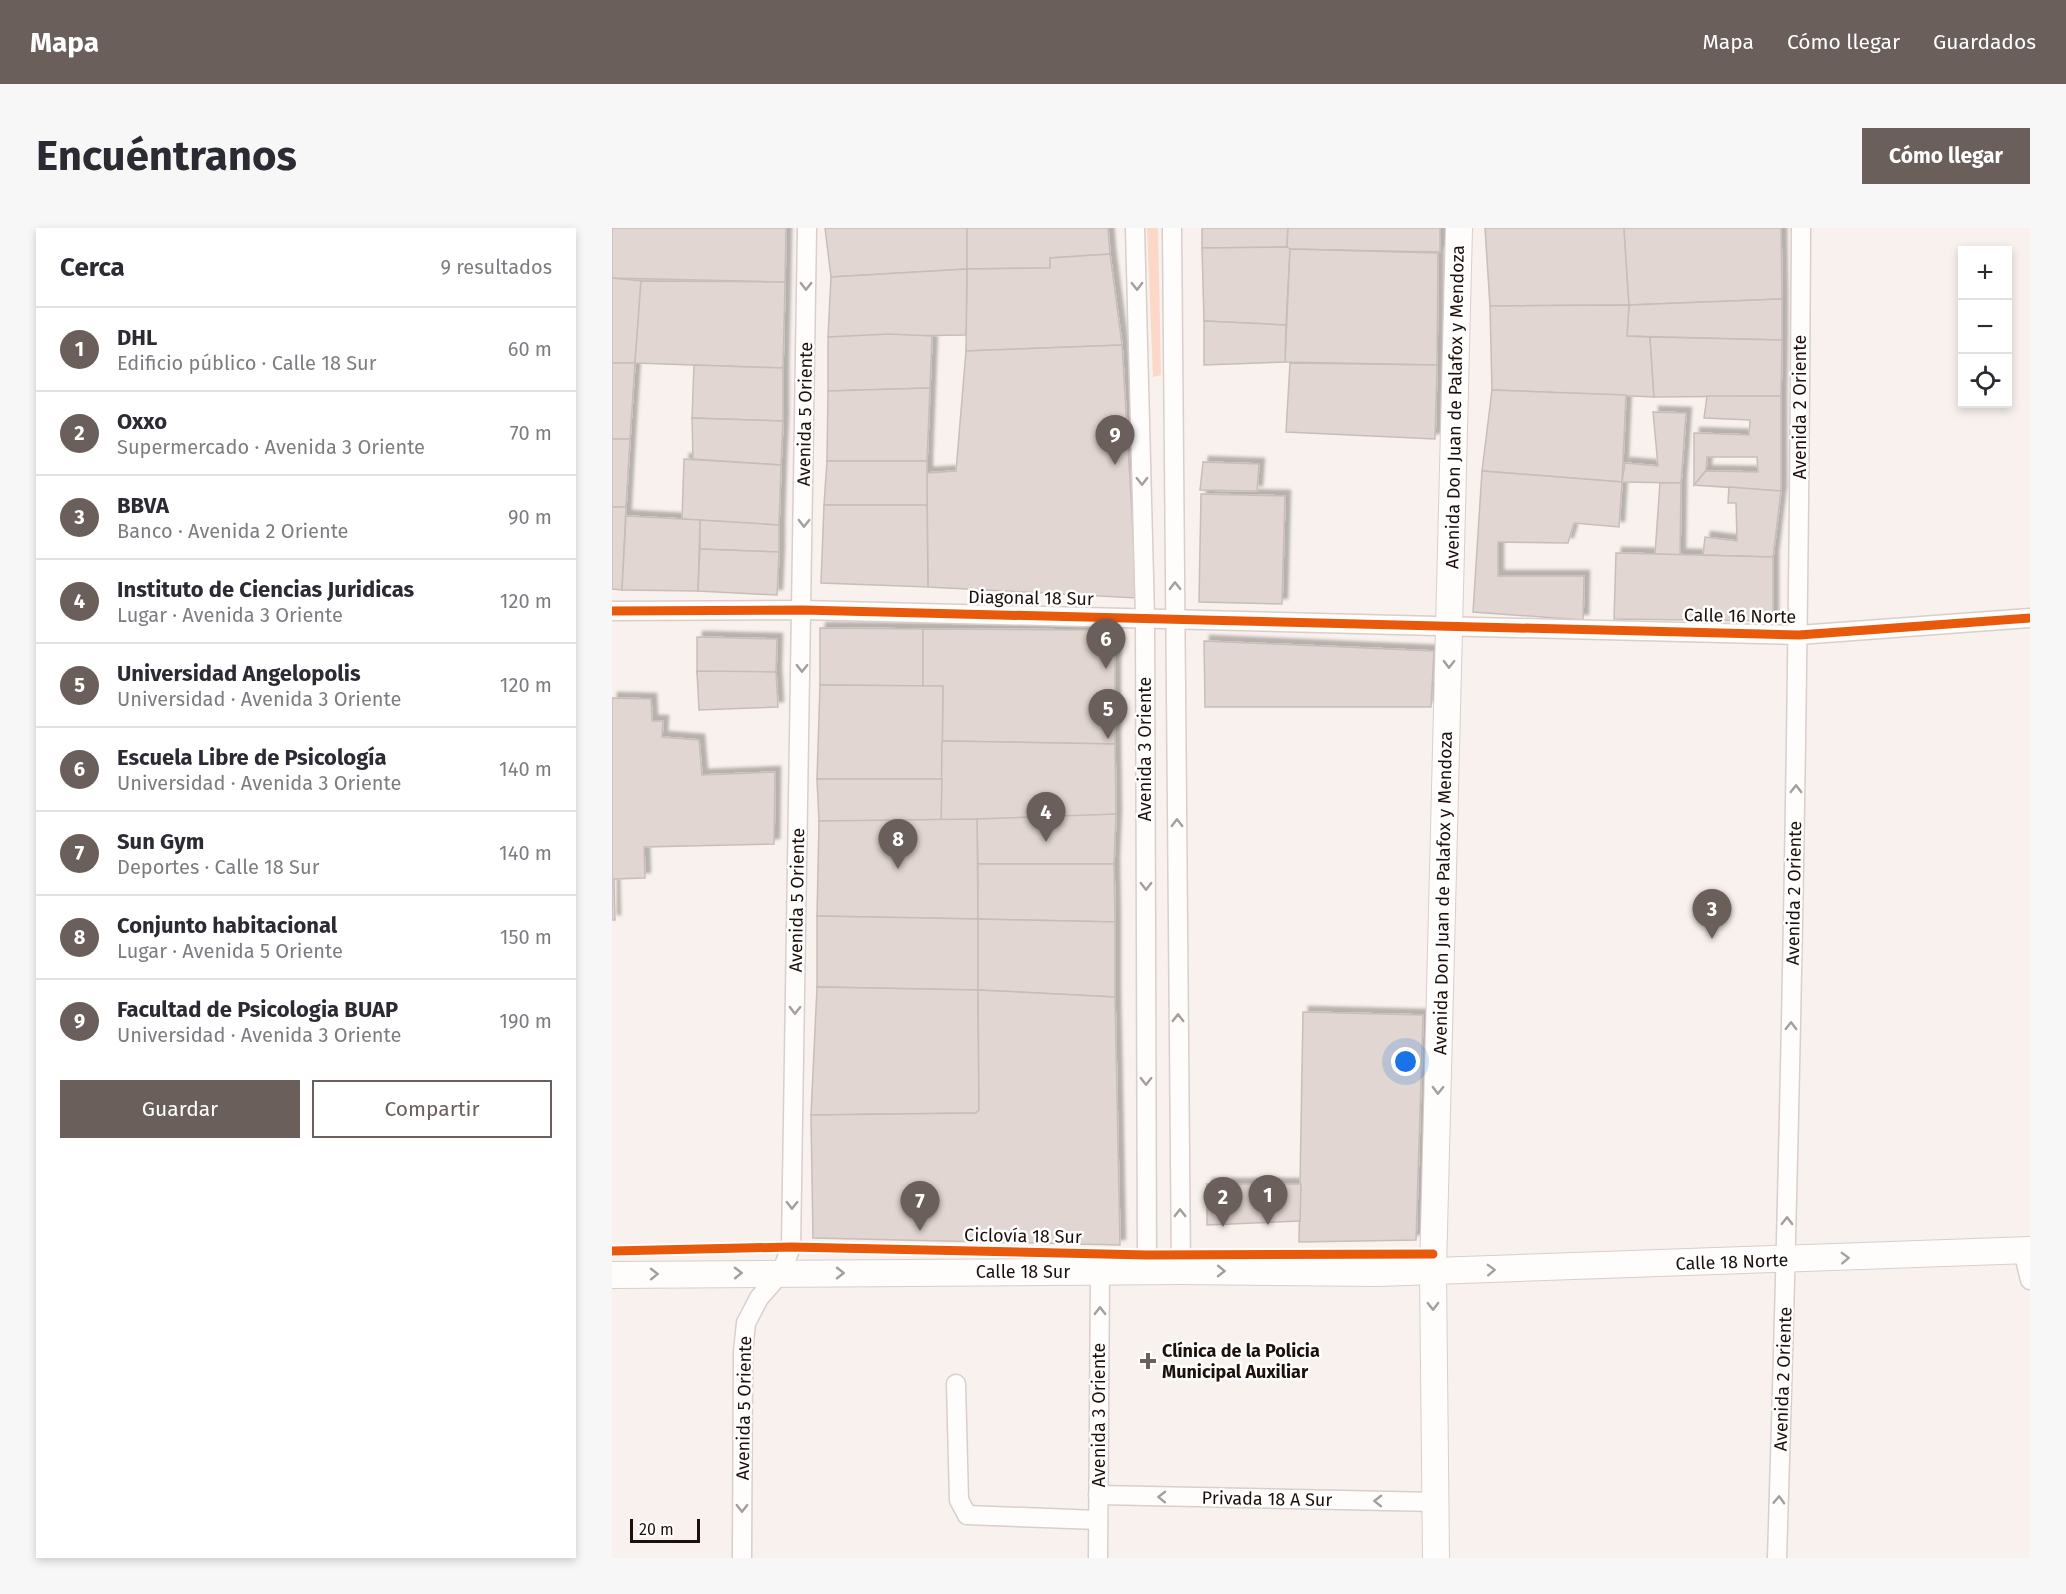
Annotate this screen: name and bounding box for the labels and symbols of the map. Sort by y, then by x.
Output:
street label: Avenida Don Juan de Palafox y Mendoza [1441,245,1469,569]
one-way arrow [800,282,812,291]
one-way arrow [1131,282,1143,291]
street label: Avenida 2 Oriente [1789,335,1811,479]
street label: Avenida 5 Oriente [793,342,817,486]
pin: 9 [1096,416,1134,465]
one-way arrow [1136,477,1148,486]
one-way arrow [798,519,810,528]
one-way arrow [1169,581,1181,590]
street label: Diagonal 18 Sur [968,586,1094,610]
street label: Calle 16 Norte [1684,604,1796,628]
pin: 6 [1086,620,1126,669]
one-way arrow [1442,660,1455,669]
one-way arrow [795,664,808,673]
street label: Avenida 3 Oriente [1134,677,1156,821]
pin: 5 [1088,690,1128,739]
street label: Avenida Don Juan de Palafox y Mendoza [1429,731,1457,1055]
one-way arrow [1790,784,1802,793]
pin: 4 [1026,792,1066,842]
one-way arrow [1171,818,1183,827]
pin: 8 [878,820,918,869]
street label: Avenida 2 Oriente [1782,821,1806,965]
street label: Avenida 5 Oriente [785,828,809,972]
one-way arrow [1140,881,1152,890]
pin: 3 [1692,890,1732,939]
one-way arrow [789,1006,802,1015]
one-way arrow [1172,1013,1184,1022]
one-way arrow [1785,1021,1797,1030]
your location [1391,1047,1420,1076]
one-way arrow [1140,1076,1152,1085]
one-way arrow [1431,1086,1444,1095]
pin: 1 [1248,1176,1288,1225]
pin: 2 [1204,1178,1242,1227]
pin: 7 [900,1182,940,1231]
one-way arrow [786,1201,798,1210]
one-way arrow [1174,1208,1186,1217]
one-way arrow [1781,1216,1793,1225]
street label: Ciclovía 18 Sur [964,1224,1082,1248]
street label: Calle 18 Norte [1675,1249,1789,1275]
one-way arrow [1840,1251,1849,1264]
street label: Calle 18 Sur [976,1261,1070,1283]
one-way arrow [1487,1263,1496,1276]
one-way arrow [1217,1265,1226,1277]
one-way arrow [734,1267,743,1280]
one-way arrow [835,1267,844,1279]
one-way arrow [649,1268,658,1280]
one-way arrow [1427,1302,1440,1311]
one-way arrow [1093,1306,1106,1315]
street label: Avenida 2 Oriente [1769,1306,1797,1452]
street label: Avenida 5 Oriente [732,1336,756,1480]
place label: Clínica de la Policia Municipal Auxiliar [1162,1340,1320,1383]
street label: Avenida 3 Oriente [1088,1343,1110,1487]
marker: Clínica de la Policia Municipal Auxiliar [1139,1352,1157,1370]
street label: Privada 18 A Sur [1202,1487,1333,1511]
one-way arrow [1157,1491,1166,1503]
one-way arrow [1373,1495,1382,1507]
one-way arrow [1773,1495,1785,1504]
one-way arrow [736,1503,748,1512]
scale bar [630,1516,700,1544]

